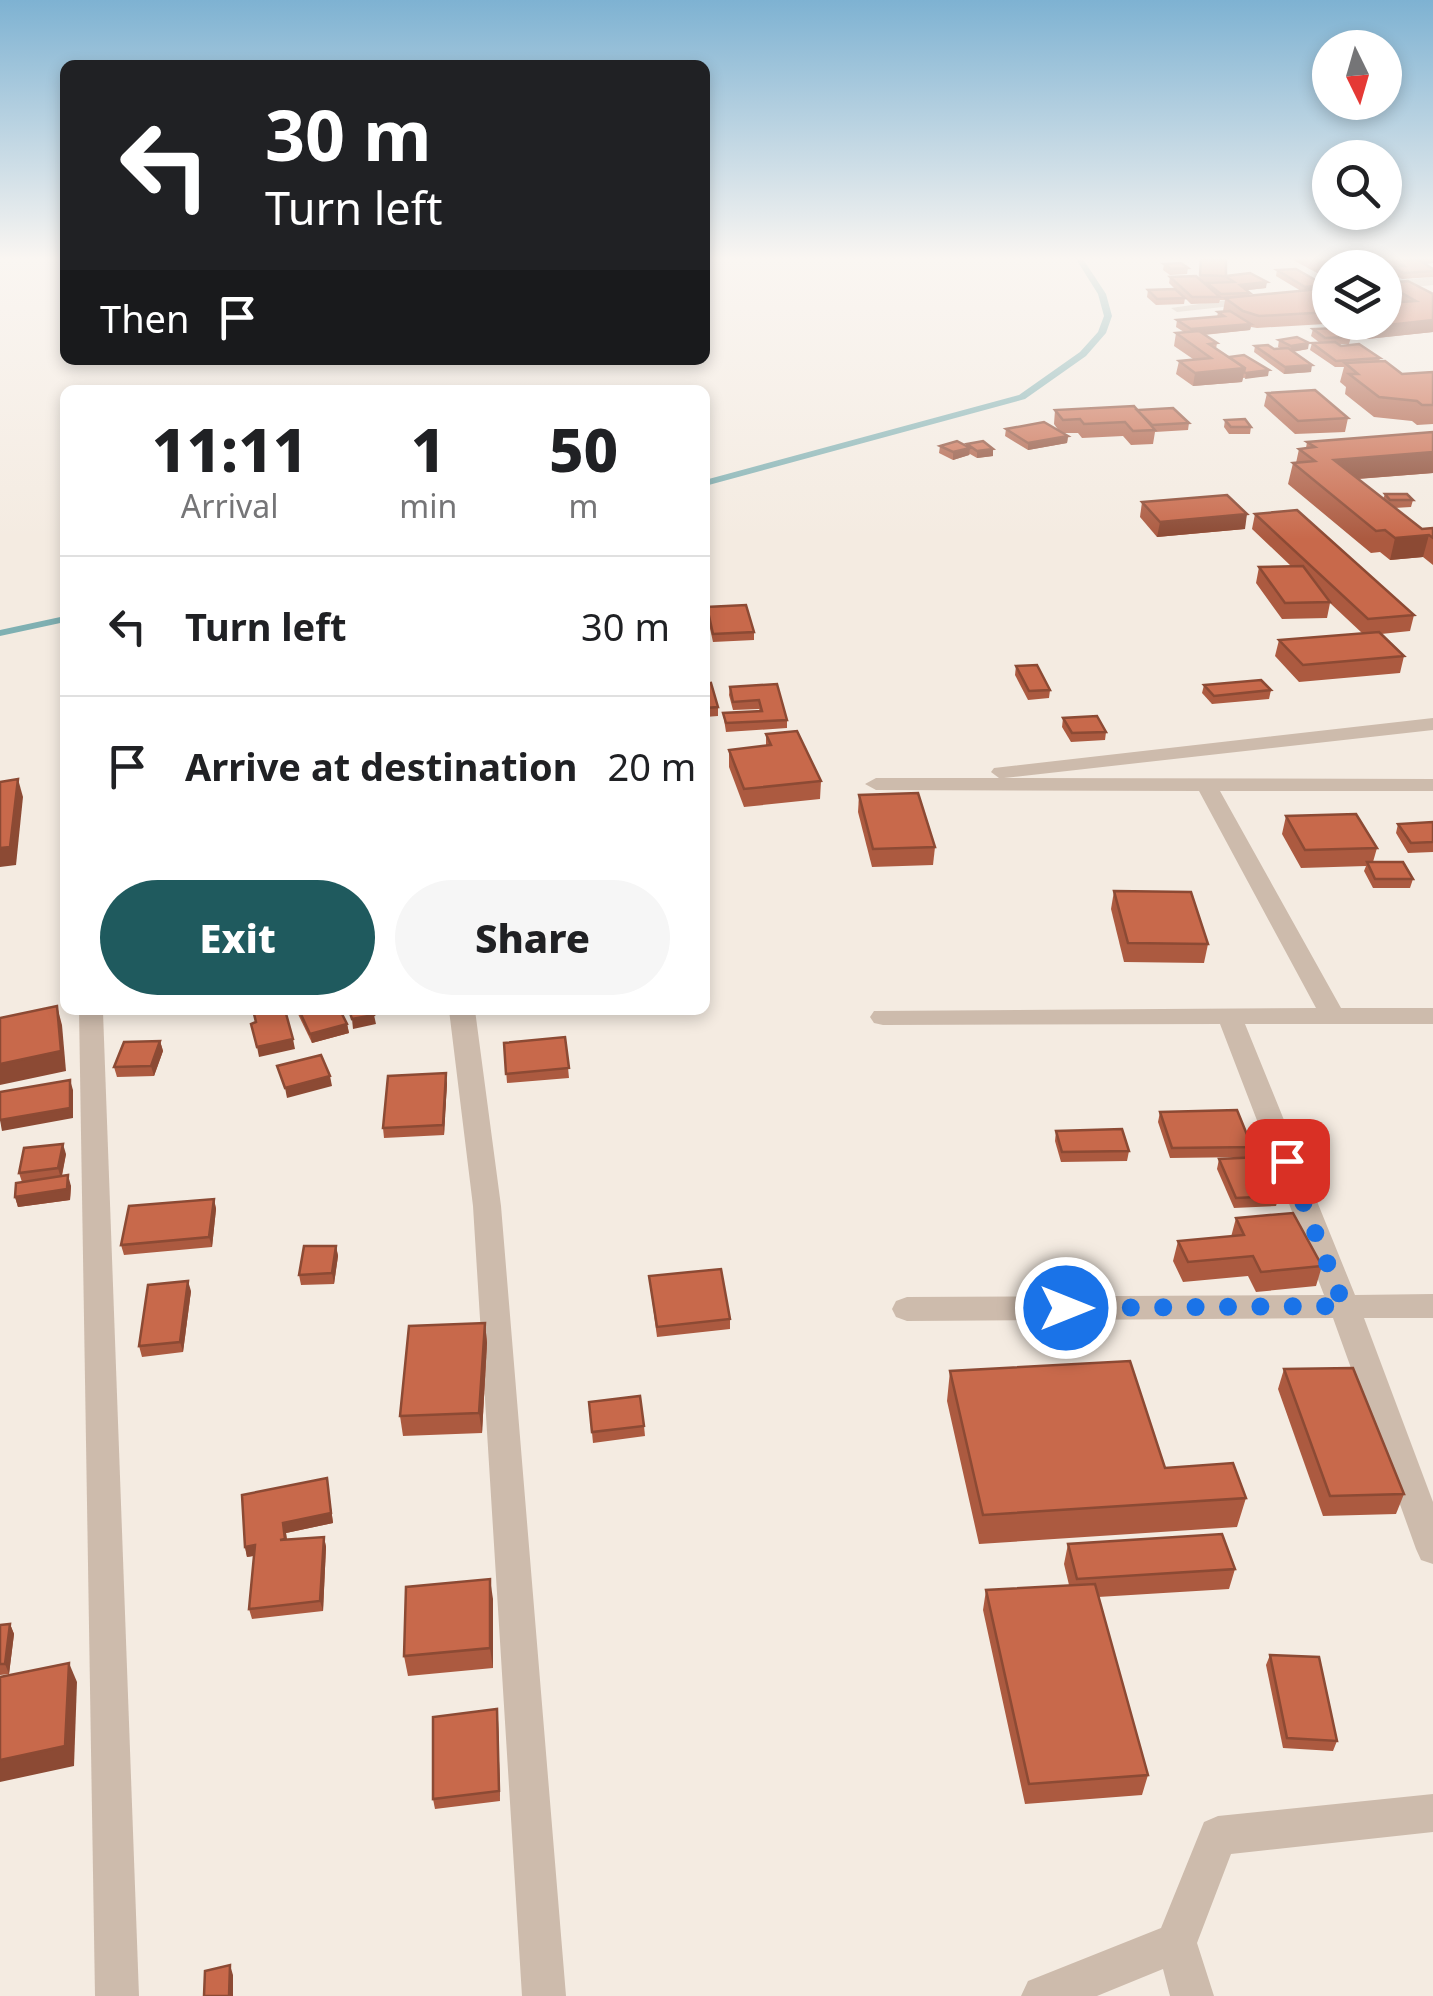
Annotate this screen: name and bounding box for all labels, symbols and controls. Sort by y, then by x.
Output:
north arrow [1312,30,1402,120]
map controls [1312,30,1402,340]
text: 30 m [265,86,432,182]
icon: left [100,100,230,230]
button: search [1312,140,1402,230]
text: Turn left [265,177,442,238]
button: layers [1312,250,1402,340]
icon: arrive [210,290,265,345]
text: Then [100,292,190,344]
text: 11:11 [152,408,308,490]
text: 1 [411,408,446,490]
text: 50 [549,408,618,490]
text: Arrival [181,484,278,527]
text: min [399,484,457,527]
text: m [569,484,599,527]
icon: left [100,599,155,654]
text: Turn left [185,600,347,652]
text: 30 m [581,600,670,652]
icon: arrive [100,739,155,794]
text: Arrive at destination [185,740,577,792]
text: 20 m [607,740,696,792]
button: Exit [100,880,375,995]
button: Share [395,880,670,995]
pin [1245,1119,1330,1204]
icon: arrive [1260,1134,1315,1189]
position arrow [1014,1256,1118,1360]

